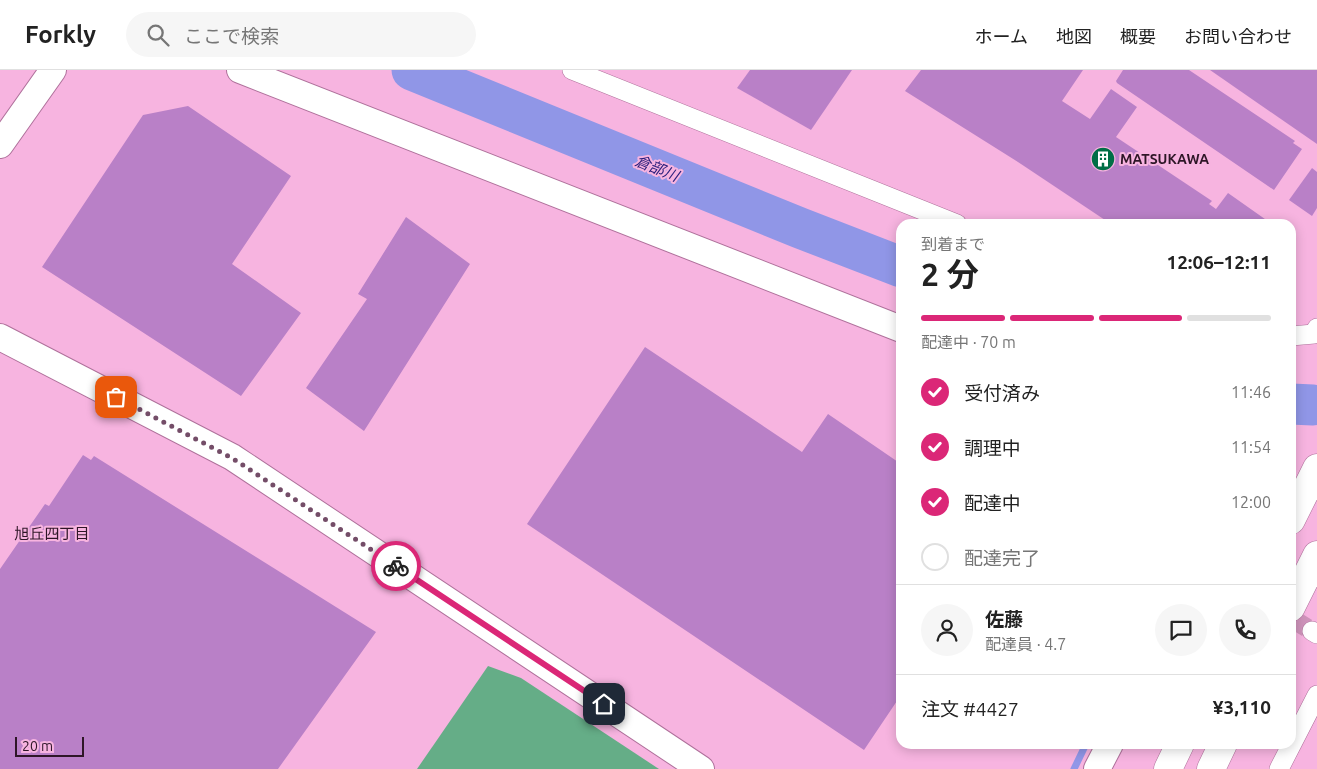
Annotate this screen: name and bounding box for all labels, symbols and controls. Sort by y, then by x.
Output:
search box [126,12,476,57]
text: Forkly [25,21,96,48]
icon: search [144,21,172,49]
text: ここで検索 [184,25,279,47]
text: ホーム [975,26,1028,46]
text: 地図 [1056,26,1092,46]
text: 概要 [1120,26,1156,46]
text: お問い合わせ [1184,26,1292,46]
building icon: MATSUKAWA [1090,146,1116,172]
place label: MATSUKAWA [1120,151,1209,167]
water label: 倉部川 [633,152,683,185]
text: 到着まで [921,235,985,253]
text: 12:06–12:11 [1166,251,1271,273]
text: 2 分 [921,256,979,292]
text: 配達中 · 70 m [921,333,1016,351]
pin [95,376,137,418]
icon: check [921,378,949,406]
text: 受付済み [964,382,1040,404]
icon: bag [102,383,130,411]
text: 11:46 [1231,383,1271,401]
icon: check [921,433,949,461]
text: 調理中 [964,437,1021,459]
text: 11:54 [1231,438,1271,456]
icon: check [921,488,949,516]
text: 配達中 [964,492,1021,514]
text: 12:00 [1231,493,1271,511]
district label: 旭丘四丁目 [14,525,90,542]
courier [371,541,421,591]
text: 配達完了 [964,547,1040,569]
icon: bike [382,552,410,580]
button: person [921,604,973,656]
button: chat [1155,604,1207,656]
button: phone [1219,604,1271,656]
text: 佐藤 [985,608,1023,630]
text: 配達員 · 4.7 [985,635,1066,653]
pin [583,683,625,725]
icon: home [590,690,618,718]
text: ¥3,110 [1213,696,1271,718]
text: 注文 #4427 [921,698,1019,720]
scale bar [15,734,84,757]
text: 20 m [22,738,53,754]

